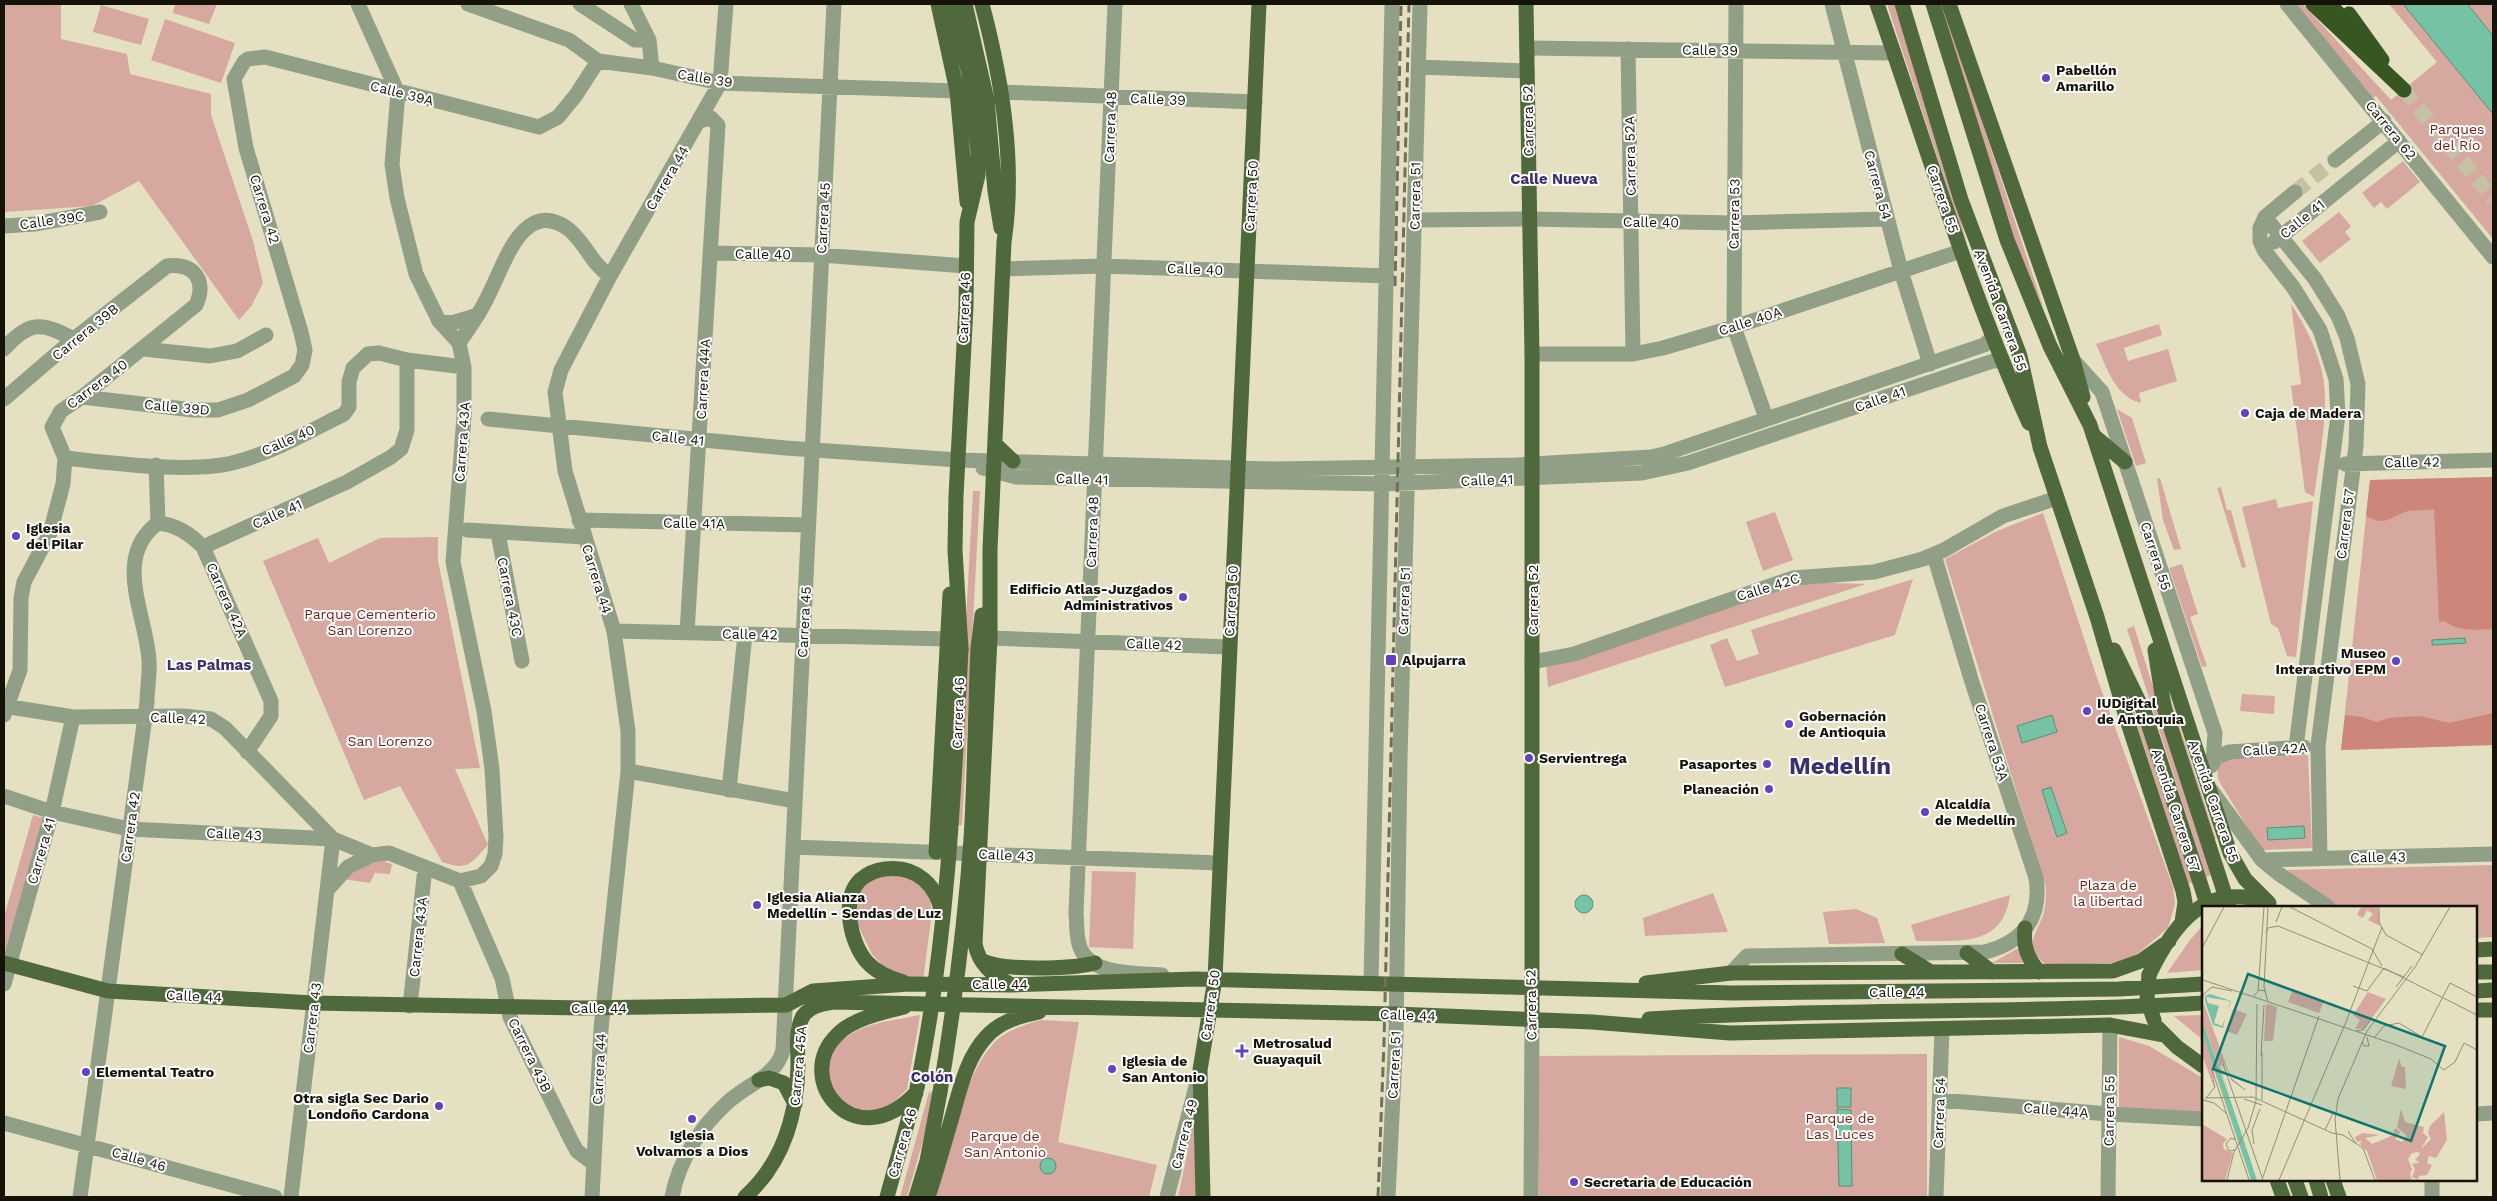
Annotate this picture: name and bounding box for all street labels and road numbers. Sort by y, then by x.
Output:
street label: Calle 39 [1682,42,1738,58]
street label: Calle 39 [676,66,734,90]
street label: Calle 39A [369,77,435,109]
street label: Carrera 52 [1519,85,1537,157]
street label: Calle 39 [1130,90,1186,108]
street label: Carrera 48 [1101,91,1119,163]
street label: Carrera 62 [2362,97,2420,163]
street label: Carrera 52A [1621,116,1639,196]
street label: Carrera 44 [642,143,692,213]
street label: Carrera 54 [1861,148,1895,222]
street label: Carrera 50 [1241,160,1261,232]
street label: Carrera 51 [1406,162,1424,230]
street label: Carrera 55 [1924,163,1962,235]
street label: Carrera 42 [247,173,283,245]
street label: Carrera 53 [1725,178,1743,250]
street label: Carrera 45 [813,182,833,254]
street label: Calle 41 [2276,196,2328,242]
street label: Calle 39C [19,208,85,232]
street label: Calle 40 [1623,214,1679,230]
street label: Calle 40 [735,246,791,262]
street label: Avenida Carrera 55 [1971,247,2031,373]
street label: Calle 40 [1167,260,1223,278]
street label: Carrera 46 [955,272,973,344]
street label: Carrera 39B [49,300,121,364]
street label: Calle 40A [1716,303,1784,339]
street label: Carrera 44A [693,338,713,420]
street label: Carrera 40 [63,356,131,412]
street label: Calle 41 [1852,383,1908,415]
street label: Calle 39D [144,396,210,418]
street label: Carrera 43A [451,401,473,483]
street label: Calle 40 [259,421,317,459]
street label: Calle 41 [651,427,705,449]
street label: Calle 42 [2384,454,2440,470]
street label: Calle 41 [1055,470,1109,488]
street label: Calle 41 [1460,471,1514,489]
street label: Carrera 57 [2333,488,2357,560]
street label: Calle 41 [250,496,304,532]
street label: Carrera 48 [1083,496,1101,568]
street label: Calle 41A [663,514,725,532]
street label: Carrera 55 [2137,520,2175,592]
street label: Carrera 44 [579,542,615,616]
street label: Carrera 43C [494,556,526,638]
street label: Carrera 42A [203,560,251,640]
street label: Carrera 52 [1525,564,1541,636]
street label: Carrera 50 [1221,565,1241,637]
street label: Carrera 51 [1395,567,1413,635]
street label: Calle 42C [1734,570,1802,604]
street label: Carrera 45 [794,586,814,658]
street label: Calle 42 [722,626,778,642]
street label: Calle 42 [1126,635,1182,653]
street label: Carrera 46 [949,677,967,749]
street label: Carrera 53A [1972,701,2012,783]
street label: Calle 42 [150,709,206,727]
street label: Avenida Carrera 55 [2185,738,2243,864]
street label: Calle 42A [2242,739,2308,759]
street label: Avenida Carrera 57 [2149,746,2203,874]
street label: Carrera 42 [117,791,143,863]
street label: Carrera 41 [24,816,58,886]
street label: Calle 43 [206,825,262,843]
street label: Calle 43 [978,846,1034,864]
street label: Calle 43 [2350,849,2406,865]
street label: Carrera 43A [406,896,430,978]
street label: Carrera 50 [1197,968,1223,1042]
street label: Carrera 52 [1522,969,1540,1041]
street label: Calle 44 [972,976,1028,992]
street label: Carrera 43 [300,982,324,1054]
street label: Calle 44 [1869,984,1925,1000]
street label: Calle 44 [166,987,222,1005]
street label: Calle 44 [571,1000,627,1016]
street label: Calle 44 [1380,1006,1436,1024]
street label: Carrera 43B [505,1015,555,1095]
street label: Carrera 45A [787,1025,809,1107]
street label: Carrera 51 [1384,1030,1404,1100]
street label: Carrera 44 [589,1033,609,1105]
street label: Carrera 55 [2100,1075,2118,1147]
street label: Carrera 54 [1930,1077,1948,1149]
street label: Carrera 49 [1168,1097,1200,1171]
street label: Calle 44A [2023,1099,2089,1121]
street label: Carrera 46 [884,1106,920,1180]
street label: Calle 46 [110,1144,168,1174]

